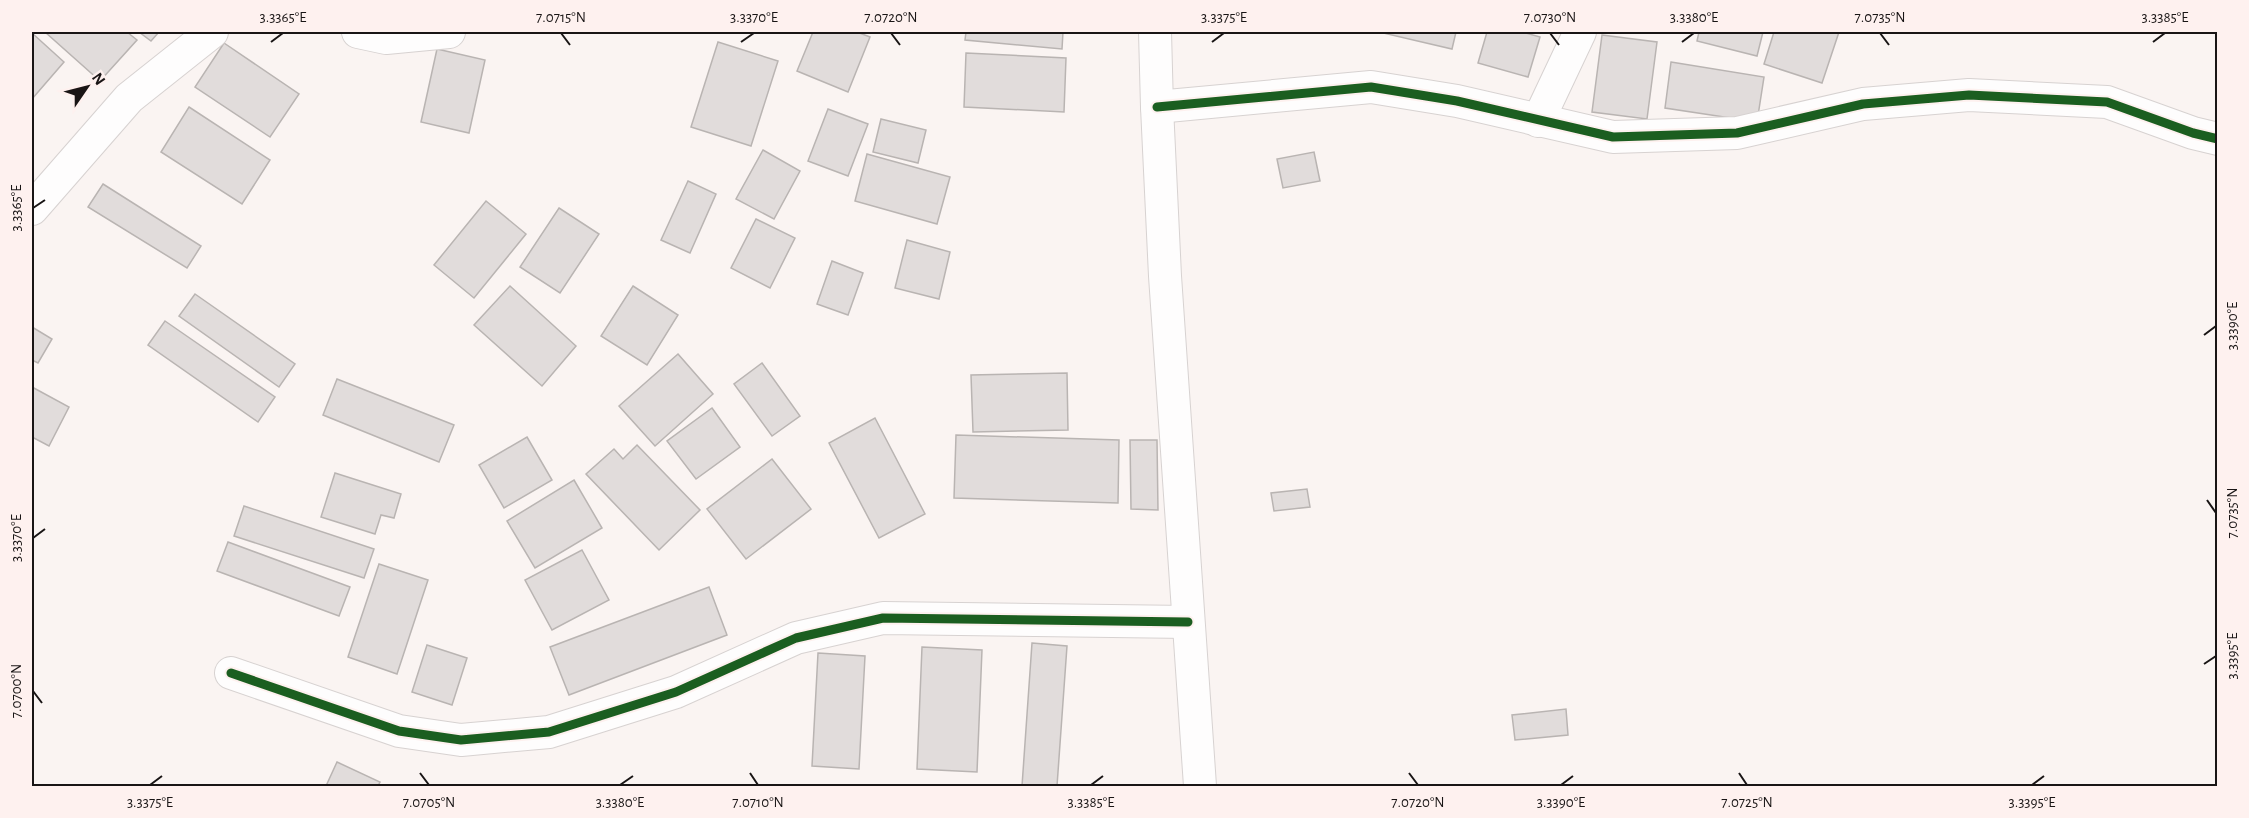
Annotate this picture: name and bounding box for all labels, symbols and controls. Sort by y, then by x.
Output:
text: 3.3365°E [260,10,306,25]
text: 7.0715°N [536,10,586,25]
text: 3.3370°E [730,10,778,25]
text: 7.0720°N [864,10,918,25]
text: 3.3375°E [1201,10,1247,25]
text: 7.0730°N [1524,10,1576,25]
text: 3.3380°E [1670,10,1718,25]
text: 7.0735°N [1855,10,1905,25]
text: 3.3385°E [2142,10,2188,25]
north arrow [57,57,117,117]
text: N [89,70,108,88]
text: 3.3365°E [9,185,24,231]
text: 3.3390°E [2225,302,2240,350]
text: 7.0735°N [2225,488,2240,538]
text: 3.3370°E [9,514,24,562]
text: 3.3395°E [2225,633,2240,679]
text: 7.0700°N [9,664,24,718]
text: 3.3375°E [127,795,173,810]
text: 7.0705°N [403,795,455,810]
text: 3.3380°E [596,795,644,810]
text: 7.0710°N [732,795,784,810]
text: 3.3385°E [1068,795,1114,810]
text: 7.0720°N [1391,795,1445,810]
text: 3.3390°E [1537,795,1585,810]
text: 7.0725°N [1721,795,1773,810]
text: 3.3395°E [2009,795,2055,810]

